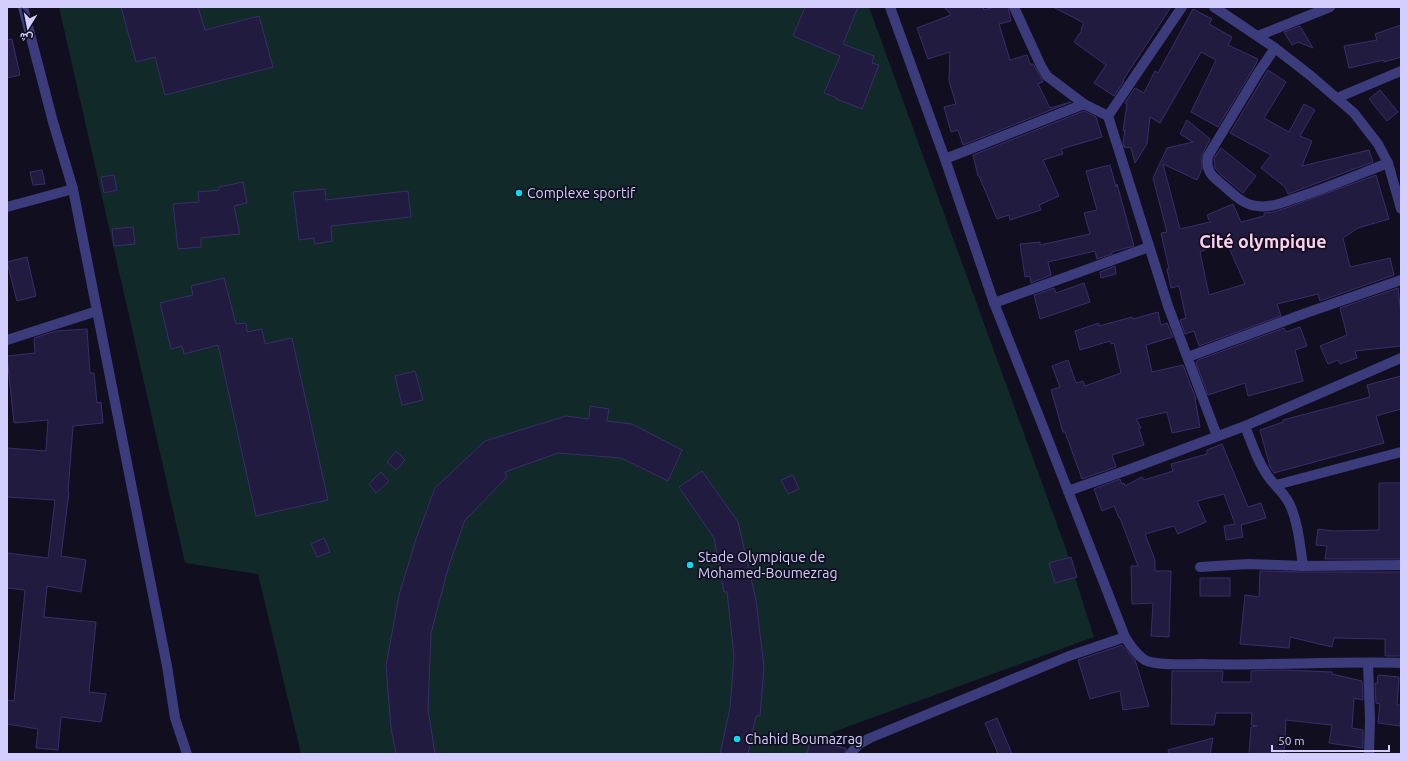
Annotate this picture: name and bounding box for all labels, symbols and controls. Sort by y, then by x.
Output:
north arrow [8,8,48,48]
text: ش [19,30,34,45]
place label: Complexe sportif [527,185,636,201]
marker: Complexe sportif [514,188,524,198]
district label: Cité olympique [1199,231,1327,251]
place label: Stade Olympique de Mohamed-Boumezrag [698,549,837,581]
marker: Stade Olympique de Mohamed-Boumezrag [685,560,695,570]
scale bar [1272,727,1389,753]
place label: Chahid Boumazrag [745,731,863,747]
marker: Chahid Boumazrag [732,734,742,744]
text: 50 m [1278,734,1305,747]

